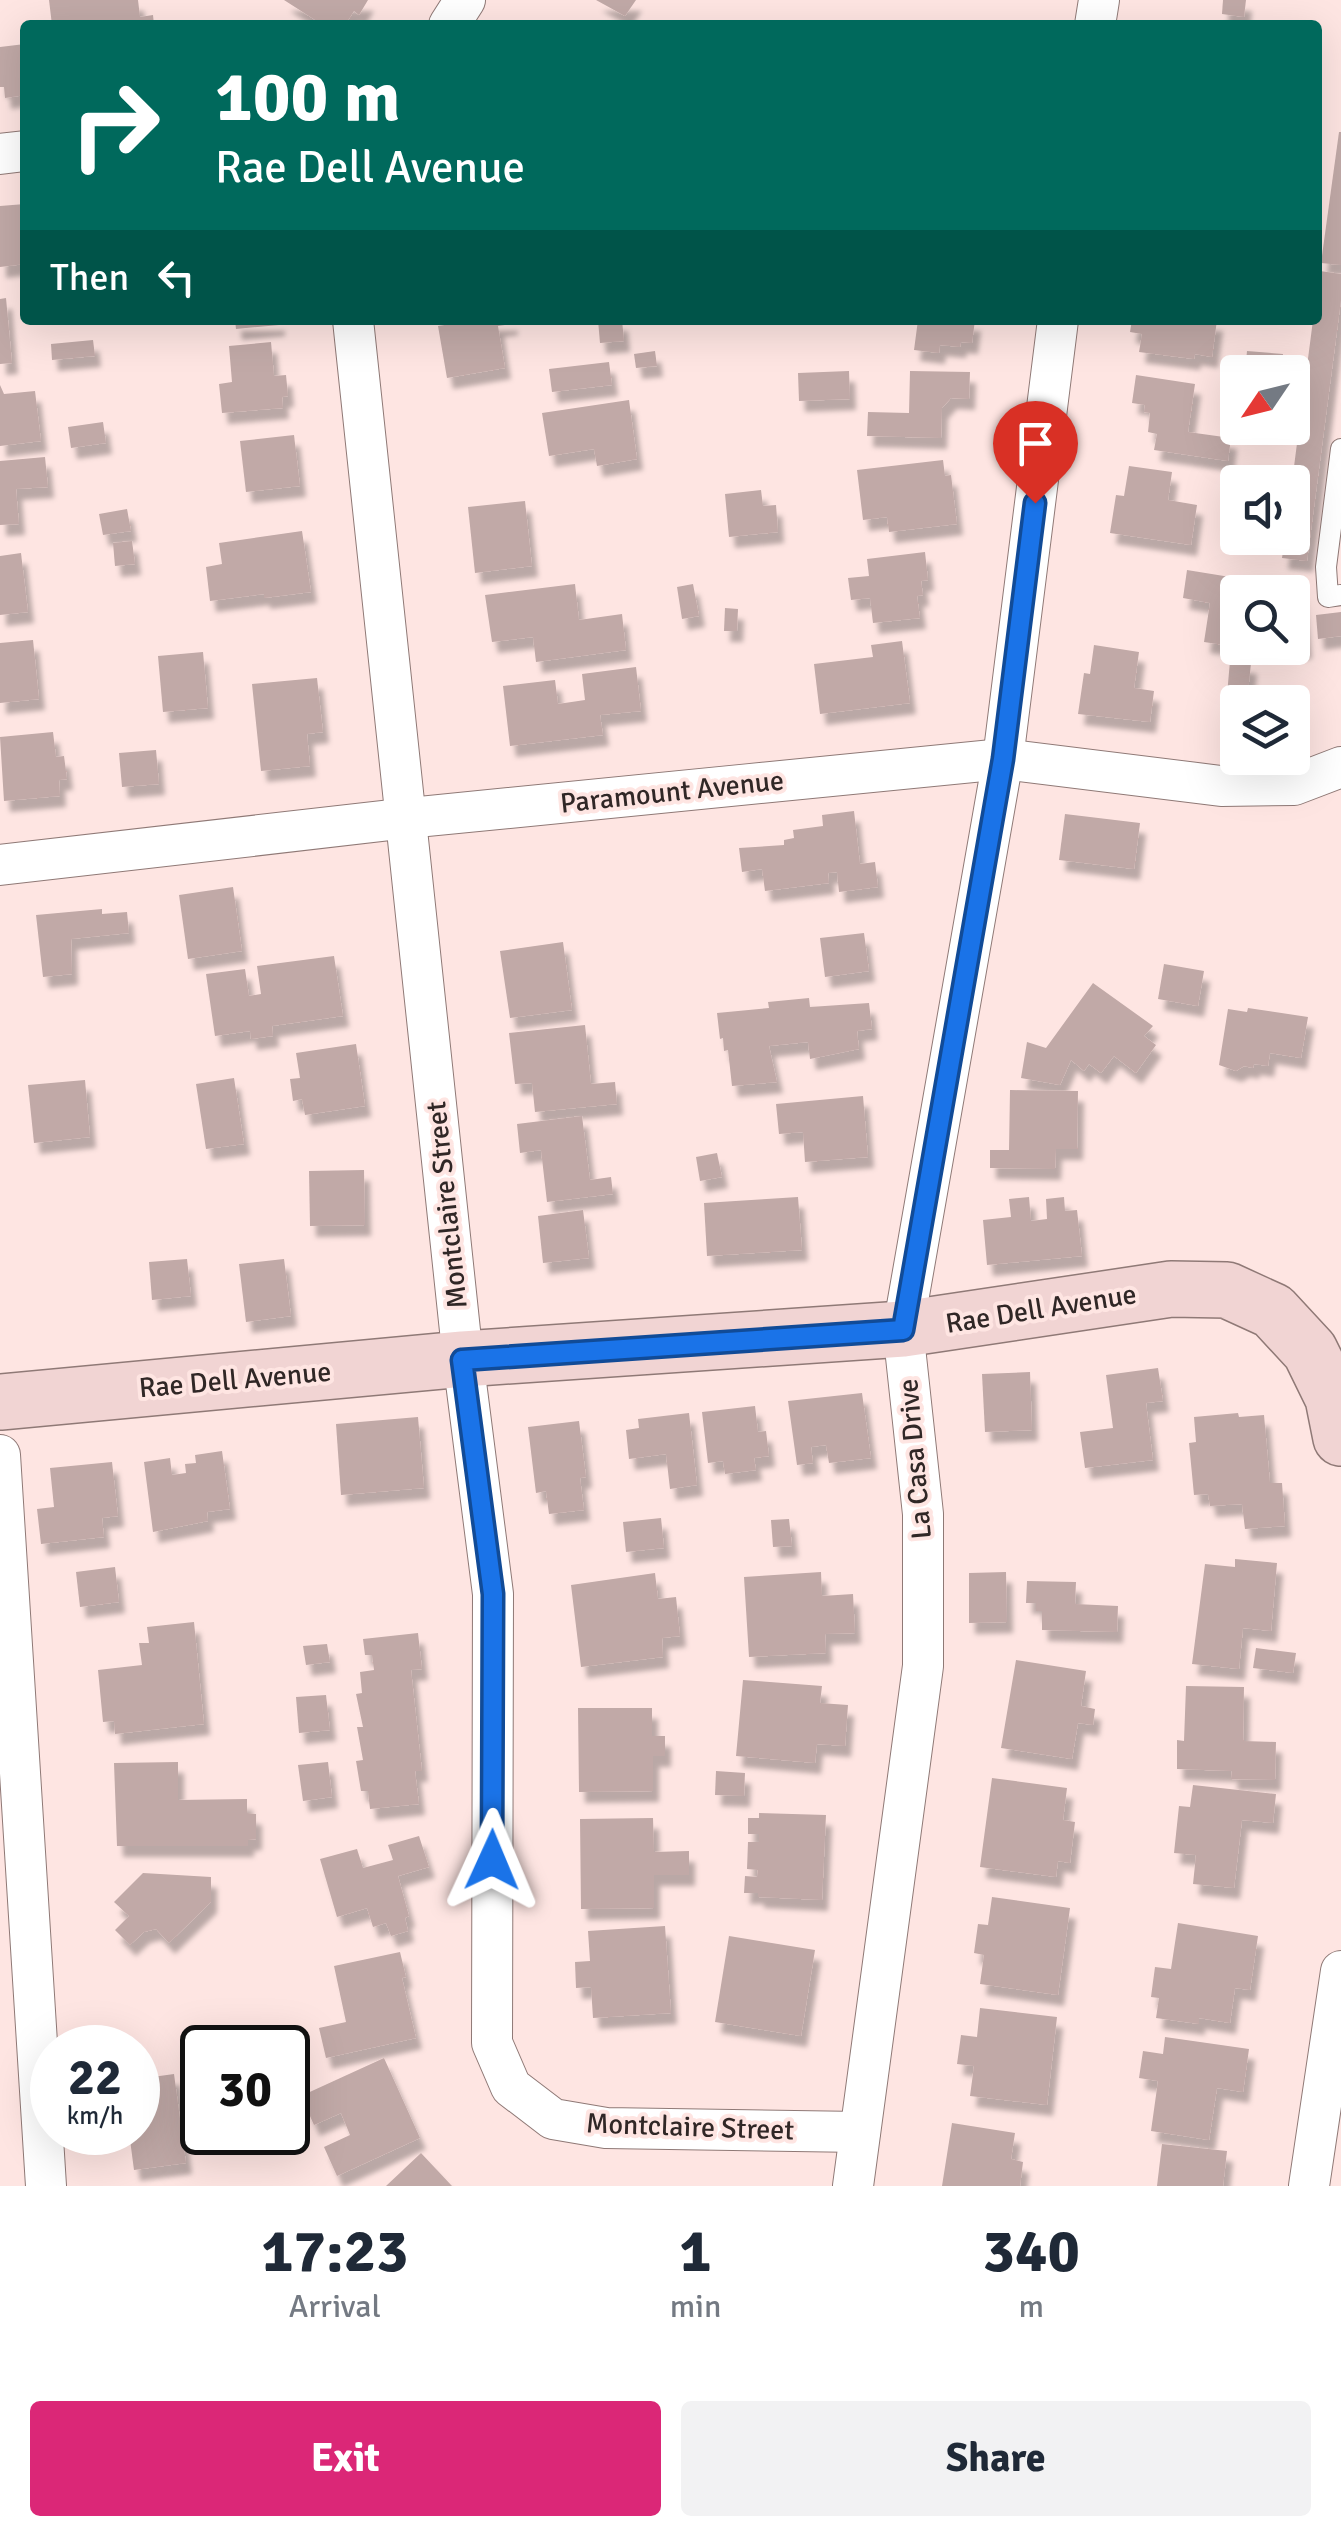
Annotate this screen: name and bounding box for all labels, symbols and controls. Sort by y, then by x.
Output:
text: 100 m [215,54,400,140]
icon: right [50,60,180,190]
text: Rae Dell Avenue [215,140,525,195]
icon: left [149,250,204,305]
text: Then [50,254,129,301]
north arrow [1220,355,1310,445]
map controls [1220,355,1310,775]
pin [993,401,1078,504]
icon: arrive [1008,416,1063,471]
button: sound [1220,465,1310,555]
button: search [1220,575,1310,665]
button: layers [1220,685,1310,775]
street label: Paramount Avenue [558,763,786,821]
street label: Montclaire Street [419,1100,475,1310]
street label: Rae Dell Avenue [943,1277,1139,1341]
street label: Rae Dell Avenue [137,1355,333,1405]
street label: La Casa Drive [891,1377,939,1541]
position arrow [440,1808,544,1912]
speed limit sign: 30 [180,2025,310,2155]
text: 22 [68,2047,122,2109]
text: km/h [67,2100,123,2131]
street label: Montclaire Street [585,2106,795,2148]
text: 17:23 [261,2215,409,2289]
text: 1 [679,2215,712,2289]
text: 340 [983,2215,1080,2289]
text: Arrival [289,2287,381,2326]
text: min [670,2287,721,2326]
text: m [1018,2287,1044,2326]
button: Exit [30,2401,661,2516]
button: Share [681,2401,1311,2516]

